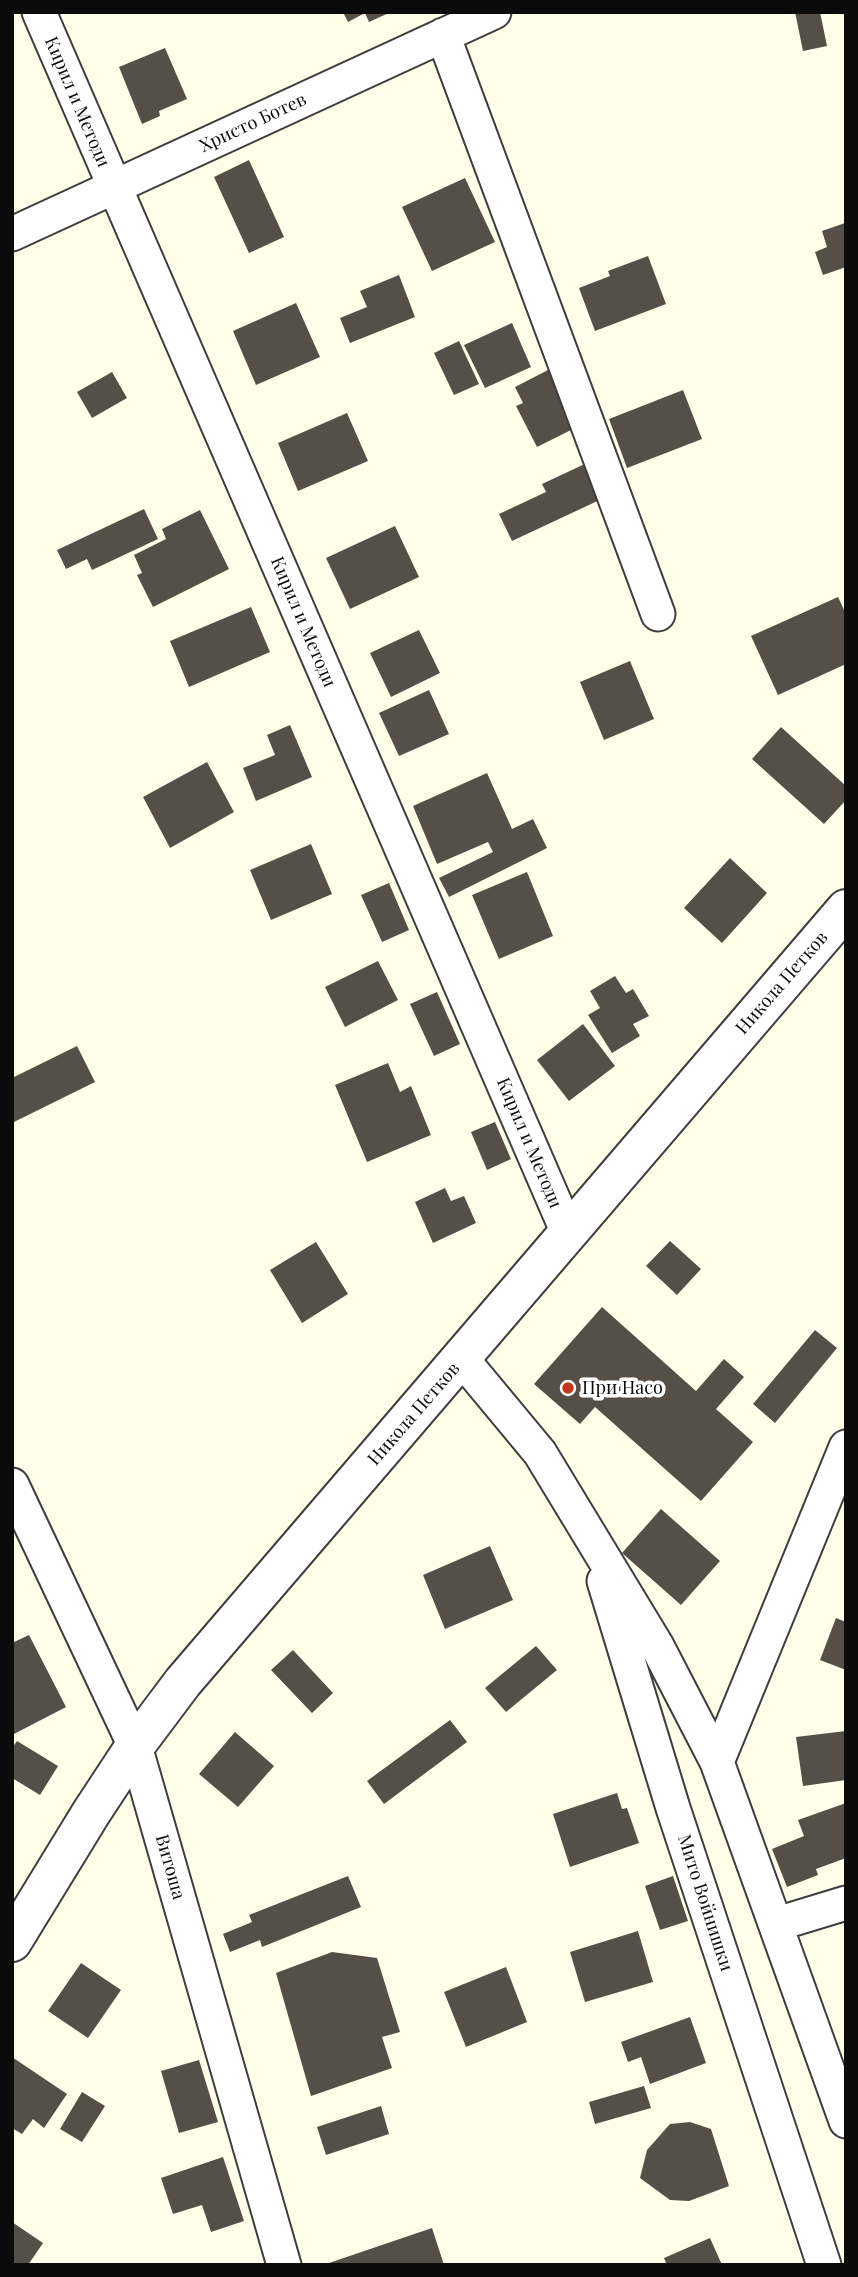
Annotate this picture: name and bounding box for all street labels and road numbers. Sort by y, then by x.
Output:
street label: Кирил и Методи [40,34,114,170]
street label: Христо Ботев [196,89,310,157]
street label: Кирил и Методи [266,554,340,690]
street label: Никола Петков [731,927,833,1039]
street label: Кирил и Методи [492,1075,566,1211]
street label: Никола Петков [363,1358,465,1470]
street label: Витоша [150,1832,190,1902]
street label: Мито Войнишки [673,1832,737,1974]

